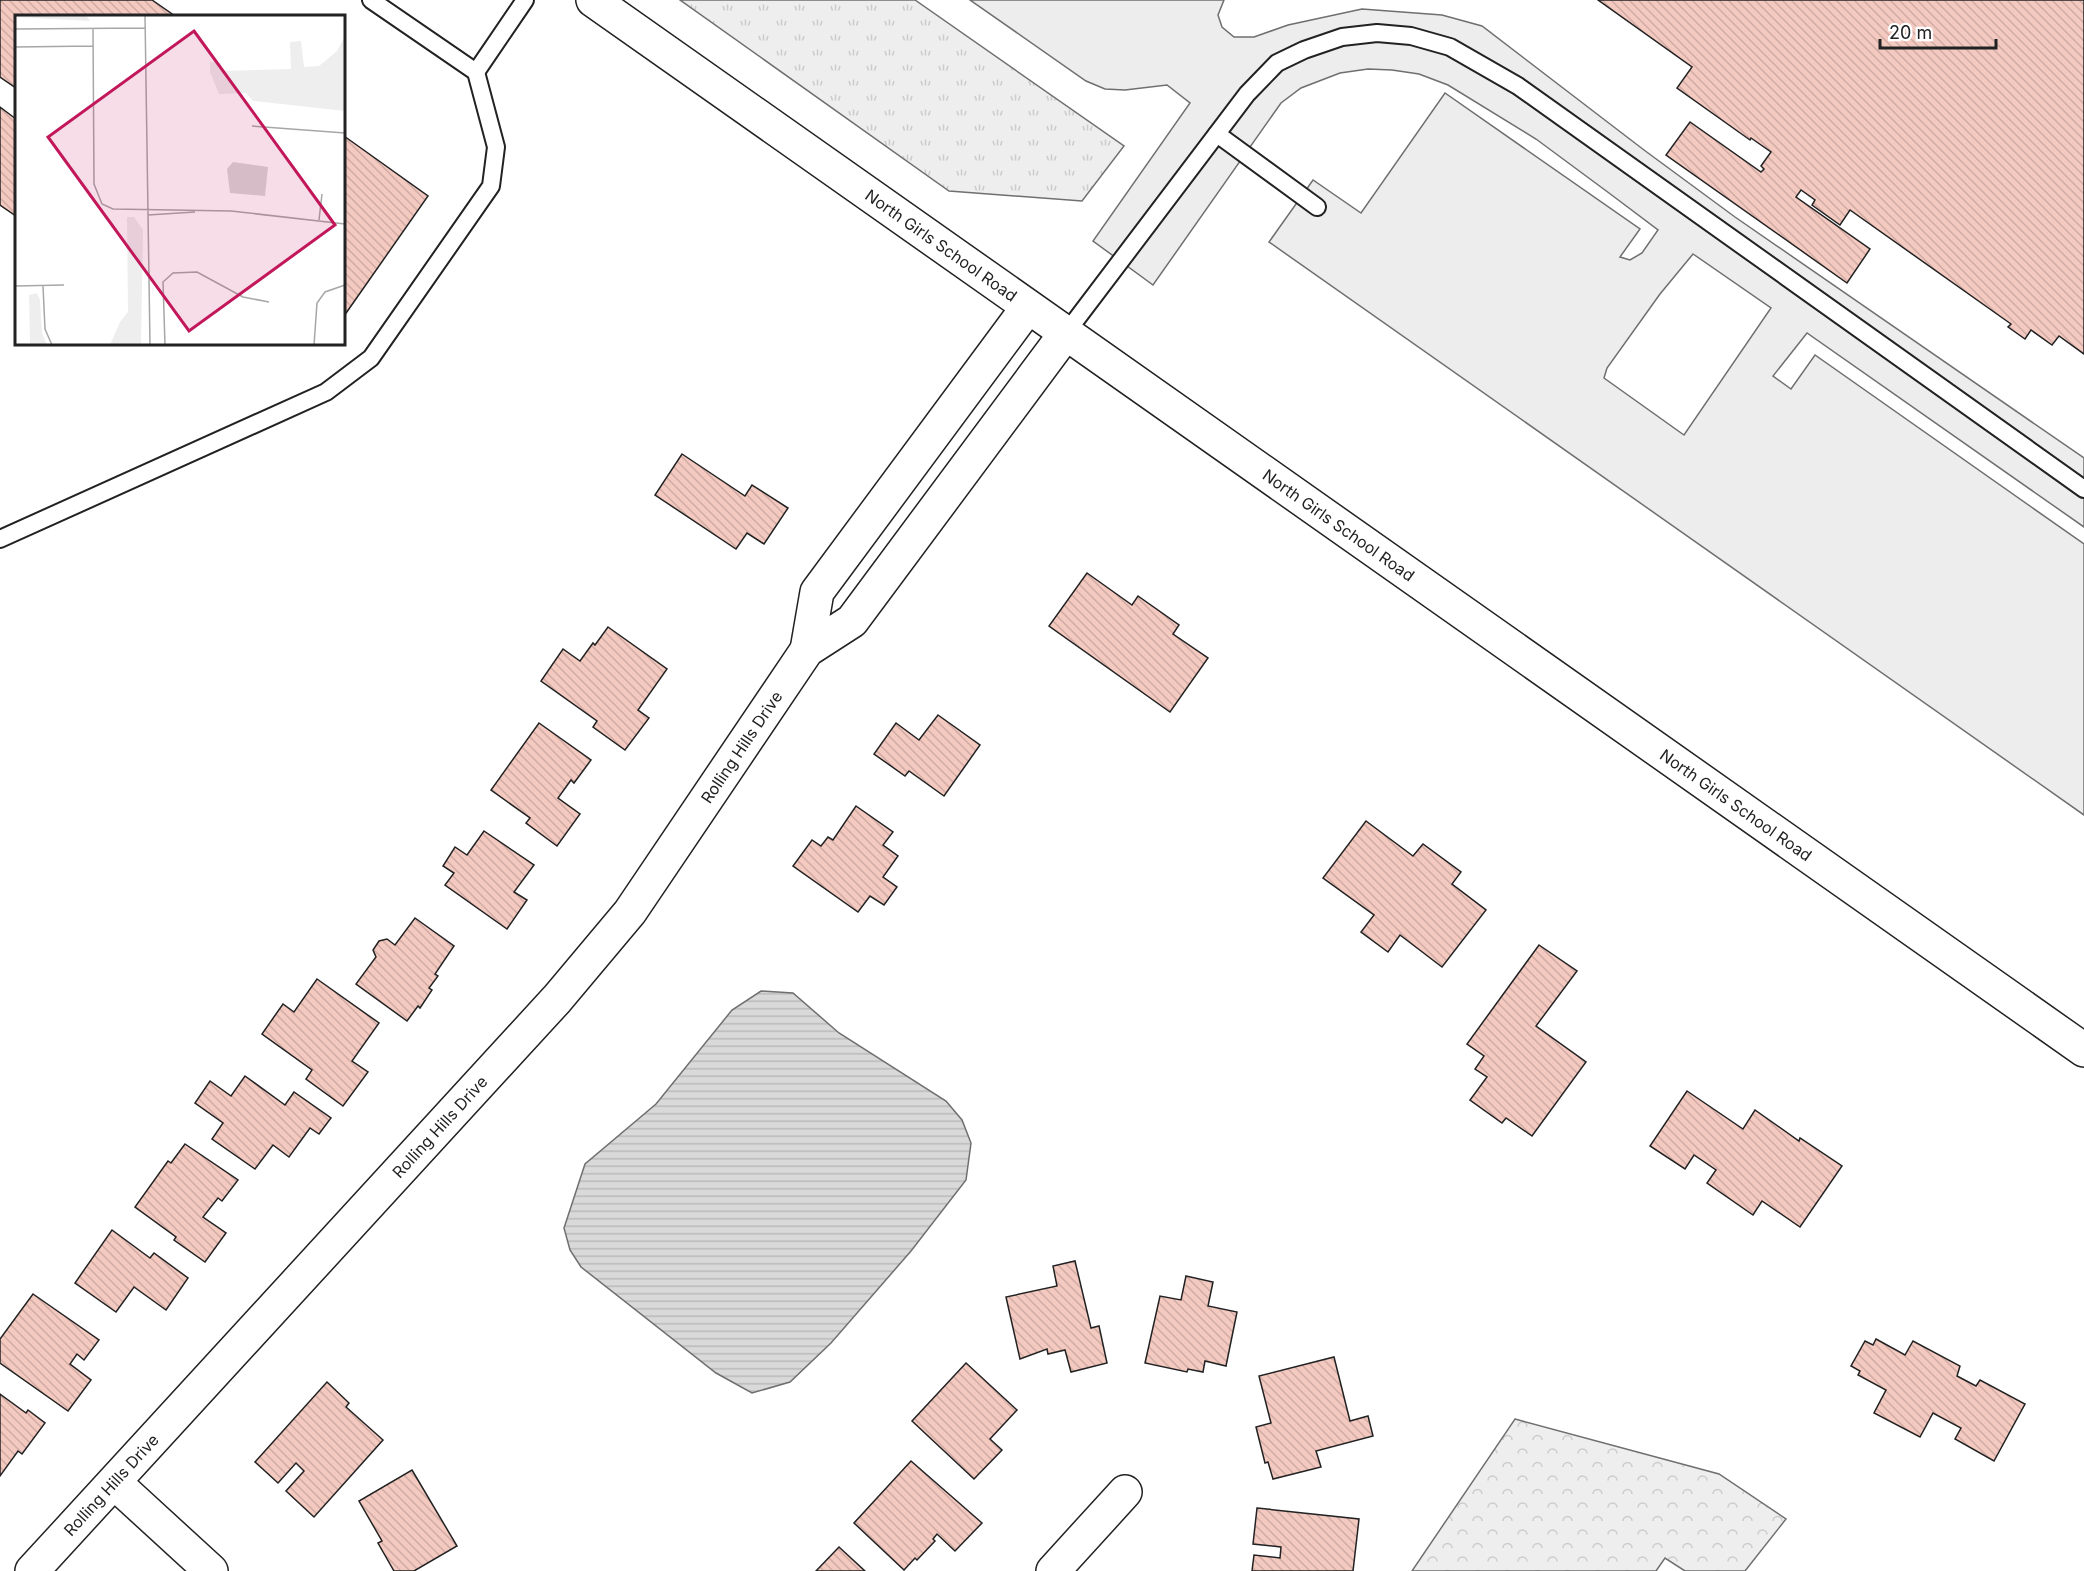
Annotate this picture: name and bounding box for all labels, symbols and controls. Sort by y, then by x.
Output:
scale bar [1880,12,1996,50]
inset map [15,15,345,345]
text: 20 m [1889,22,1932,43]
street label: North Girls School Road [862,185,1021,306]
street label: North Girls School Road [1259,465,1418,585]
street label: Rolling Hills Drive [696,687,786,807]
street label: North Girls School Road [1656,745,1816,865]
street label: Rolling Hills Drive [388,1072,491,1182]
street label: Rolling Hills Drive [59,1430,163,1540]

